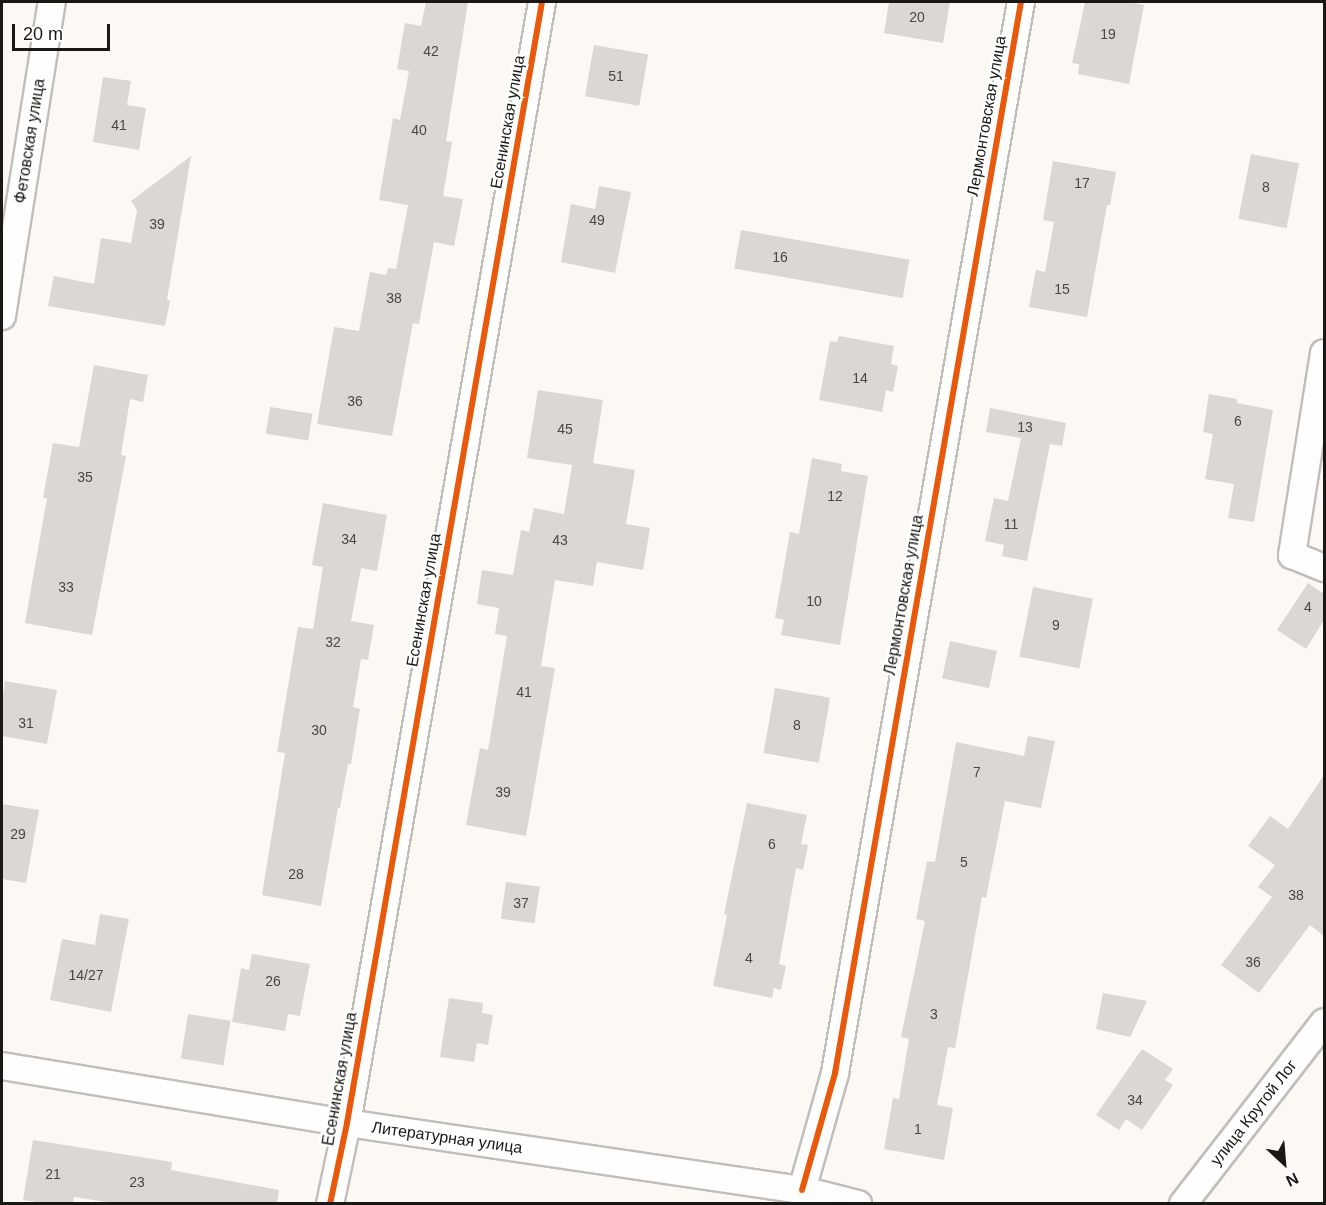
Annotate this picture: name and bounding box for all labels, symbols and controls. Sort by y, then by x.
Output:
house number: 20 [909,9,925,25]
scale bar [15,12,112,50]
text: 20 m [23,24,63,44]
house number: 19 [1100,26,1116,42]
street label: Лермонтовская улица [963,34,1011,198]
house number: 42 [423,43,439,59]
street label: Есенинская улица [487,54,529,190]
house number: 51 [608,68,624,84]
street label: Фетовская улица [11,77,49,205]
house number: 41 [111,117,127,133]
house number: 40 [411,122,427,138]
house number: 17 [1074,175,1090,191]
house number: 8 [1262,179,1270,195]
house number: 49 [589,212,605,228]
house number: 39 [149,216,165,232]
house number: 16 [772,249,788,265]
house number: 15 [1054,281,1070,297]
house number: 38 [386,290,402,306]
house number: 14 [852,370,868,386]
house number: 36 [347,393,363,409]
house number: 6 [1234,413,1242,429]
house number: 13 [1017,419,1033,435]
house number: 45 [557,421,573,437]
house number: 35 [77,469,93,485]
house number: 12 [827,488,843,504]
street label: Лермонтовская улица [880,513,928,677]
house number: 11 [1004,516,1018,532]
house number: 34 [341,531,357,547]
street label: Есенинская улица [403,532,445,668]
house number: 43 [552,532,568,548]
house number: 33 [58,579,74,595]
house number: 10 [806,593,822,609]
house number: 4 [1304,599,1312,615]
house number: 9 [1052,617,1060,633]
house number: 32 [325,634,341,650]
house number: 41 [516,684,532,700]
house number: 31 [18,715,34,731]
house number: 8 [793,717,801,733]
house number: 30 [311,722,327,738]
house number: 7 [973,764,981,780]
house number: 39 [495,784,511,800]
house number: 29 [10,826,26,842]
house number: 6 [768,836,776,852]
house number: 5 [960,854,968,870]
house number: 28 [288,866,304,882]
house number: 38 [1288,887,1304,903]
house number: 37 [513,895,529,911]
house number: 4 [745,950,753,966]
house number: 36 [1245,954,1261,970]
house number: 14/27 [68,967,104,983]
house number: 26 [265,973,281,989]
house number: 3 [930,1006,938,1022]
street label: Есенинская улица [319,1011,361,1147]
street label: улица Крутой Лог [1207,1056,1301,1170]
house number: 34 [1127,1092,1143,1108]
street label: Литературная улица [370,1118,524,1158]
house number: 1 [914,1121,922,1137]
north arrow [1254,1133,1314,1193]
house number: 21 [45,1166,61,1182]
text: N [1283,1169,1301,1190]
house number: 23 [129,1174,145,1190]

